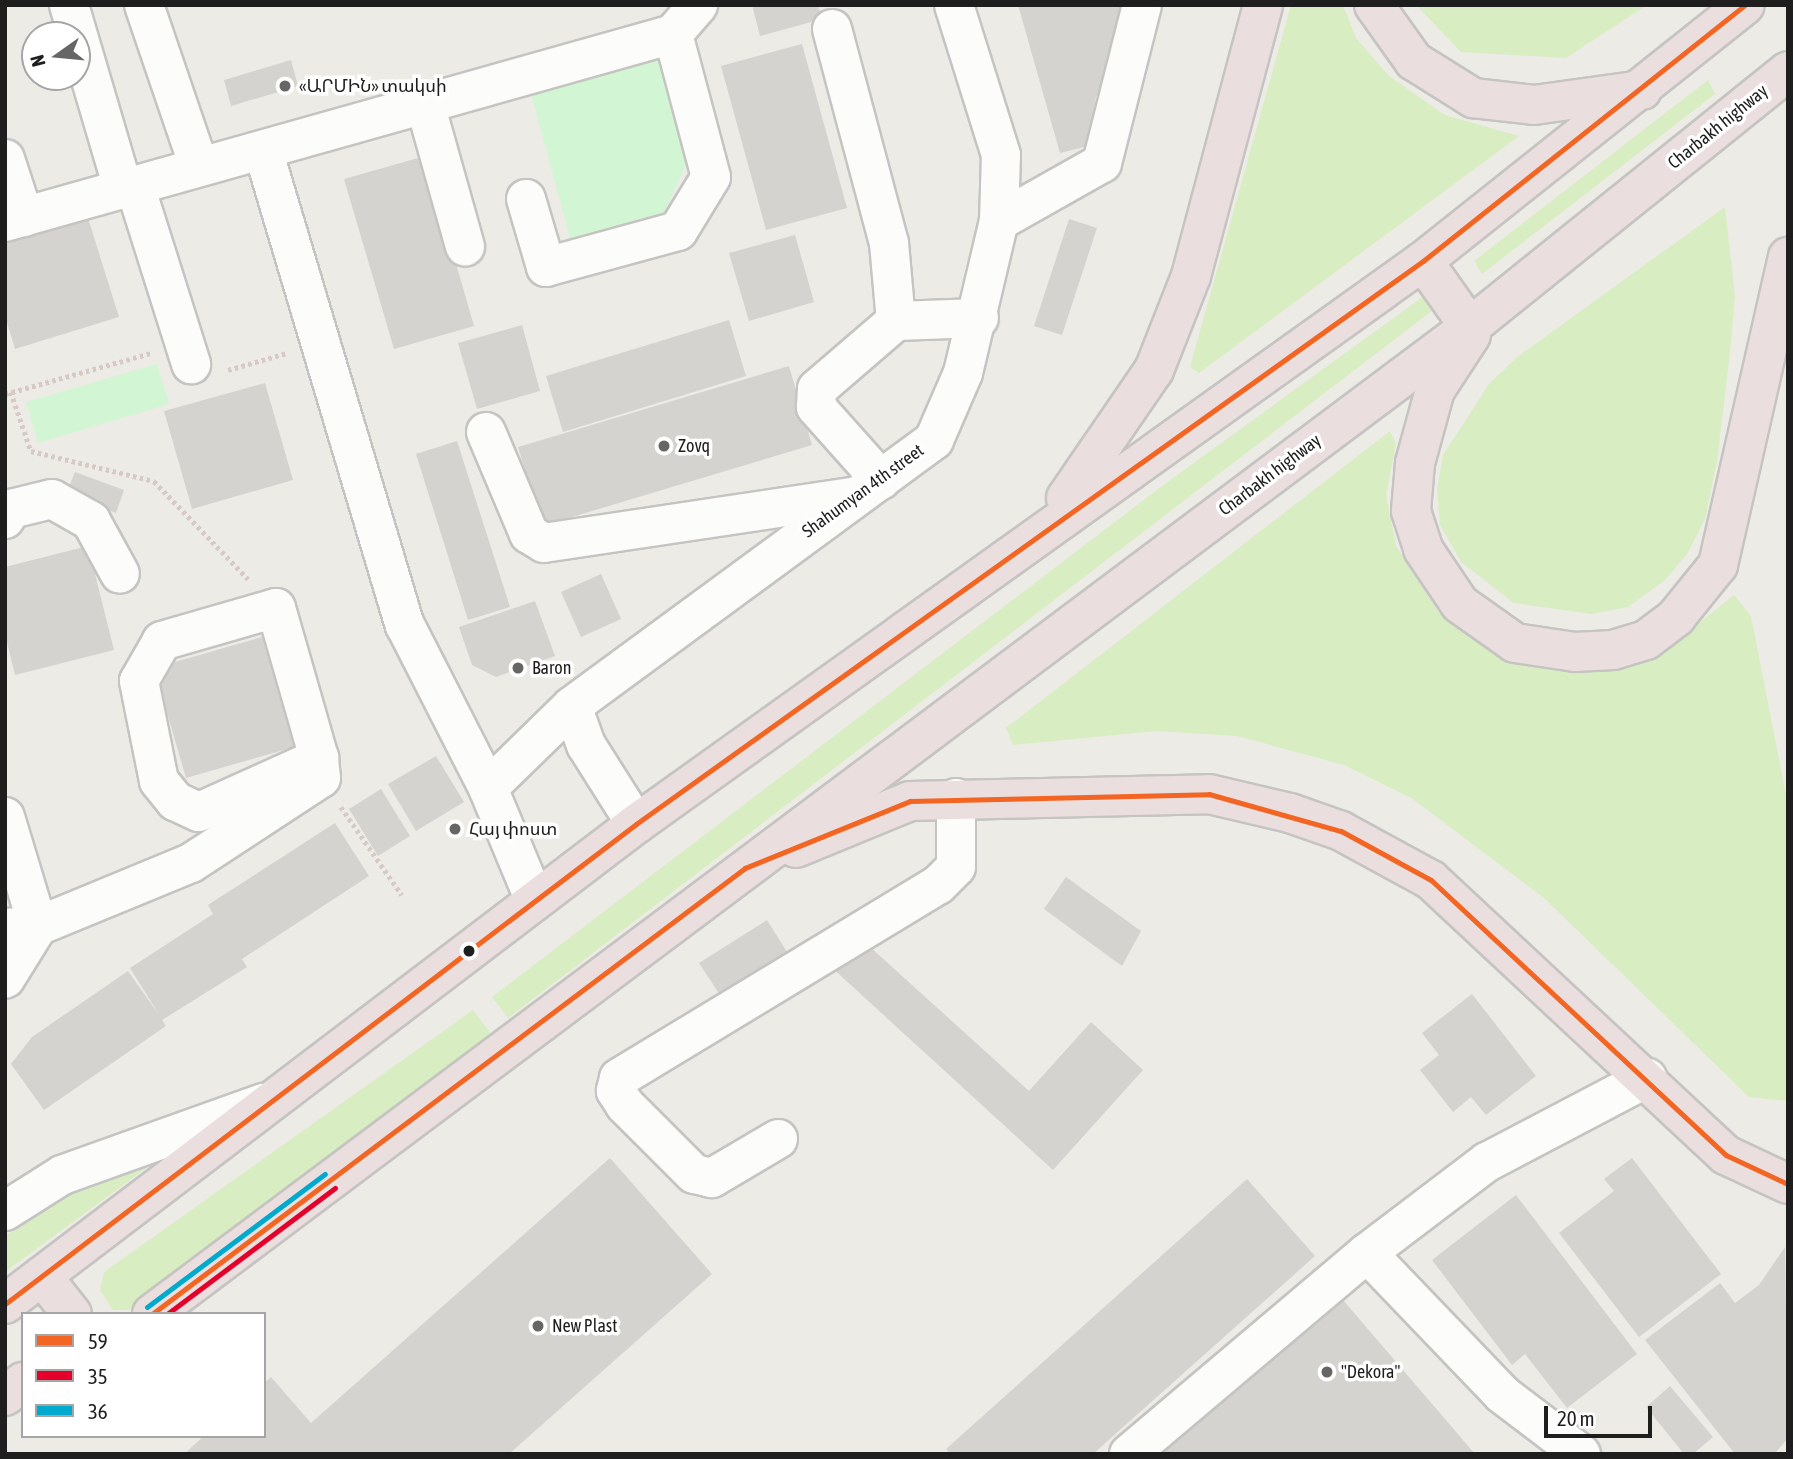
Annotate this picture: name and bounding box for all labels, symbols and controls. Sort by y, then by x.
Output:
north arrow [21,21,91,91]
text: N [26,53,50,69]
place label: «ԱՐՄԻՆ» տակսի [299,75,447,97]
marker: «ԱՐՄԻՆ» տակսի [277,78,293,94]
street label: Charbakh highway [1664,80,1772,174]
street label: Charbakh highway [1215,430,1325,520]
place label: Zovq [678,435,710,457]
marker: Zovq [656,438,672,454]
street label: Shahumyan 4th street [798,440,928,542]
place label: Baron [532,657,571,679]
marker: Baron [510,660,526,676]
place label: Հայ փոստ [469,818,557,840]
marker: Հայ փոստ [447,821,463,837]
unlabelled marker [462,944,476,958]
legend [21,1312,266,1438]
place label: New Plast [552,1315,617,1337]
marker: New Plast [530,1318,546,1334]
text: 59 [88,1329,108,1353]
place label: "Dekora" [1341,1361,1400,1383]
text: 35 [88,1364,108,1388]
marker: "Dekora" [1319,1364,1335,1380]
scale bar [1548,1392,1657,1436]
text: 36 [88,1399,108,1423]
text: 20 m [1557,1406,1595,1430]

